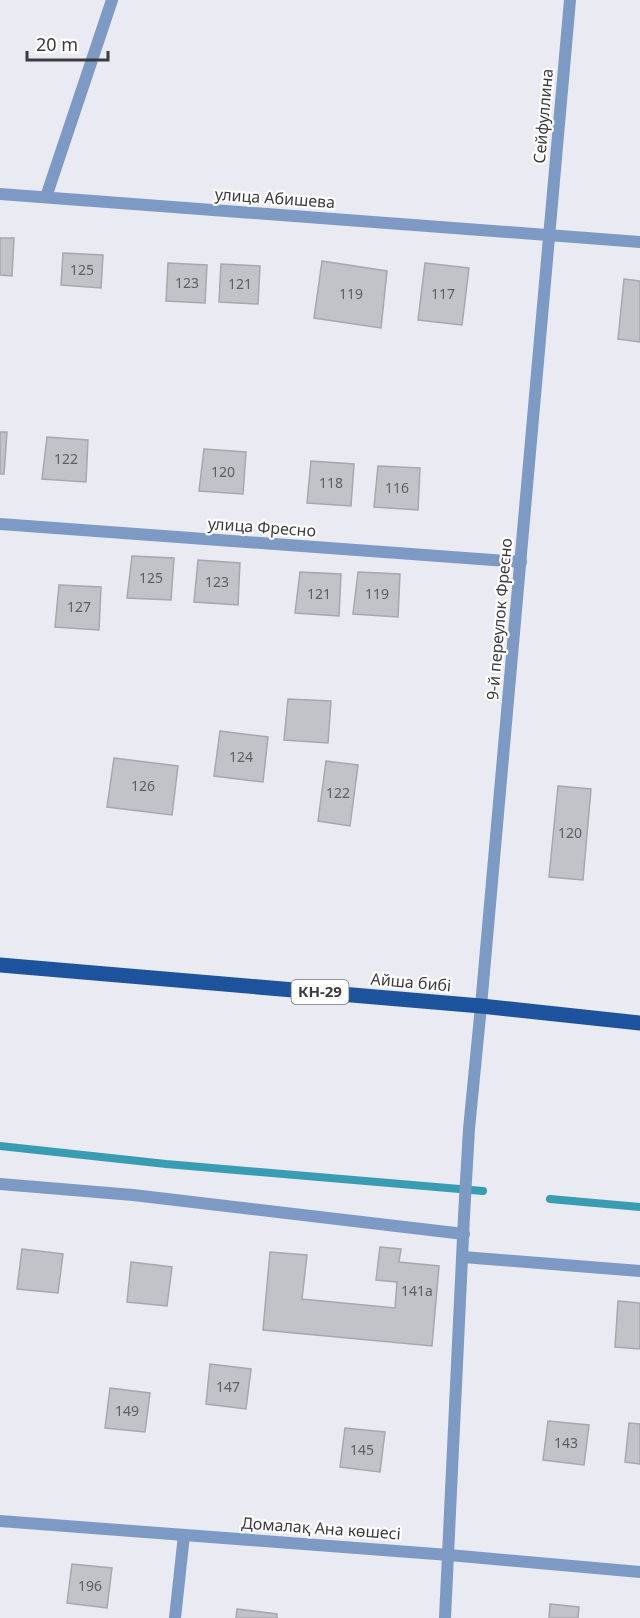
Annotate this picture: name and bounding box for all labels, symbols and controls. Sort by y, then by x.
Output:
scale bar [27,24,108,62]
text: 20 m [36,32,78,56]
street label: Сейфуллина [528,68,558,164]
street label: улица Абишева [214,183,336,213]
house number: 125 [70,260,94,279]
house number: 123 [175,273,199,292]
house number: 121 [228,274,252,293]
house number: 119 [339,284,363,303]
house number: 117 [431,284,455,303]
house number: 122 [54,449,78,468]
house number: 120 [211,462,235,481]
house number: 118 [319,473,343,492]
house number: 116 [385,478,409,497]
street label: улица Фресно [207,512,317,542]
street label: 9-й переулок Фресно [481,537,517,701]
house number: 125 [139,568,163,587]
house number: 123 [205,572,229,591]
house number: 121 [307,584,331,603]
house number: 119 [365,584,389,603]
house number: 127 [67,597,91,616]
house number: 124 [229,747,253,766]
house number: 126 [131,776,155,795]
house number: 122 [326,783,350,802]
house number: 120 [558,823,582,842]
street label: Айша бибі [370,968,452,996]
road number: КН-29 [292,980,348,1004]
house number: 141а [401,1281,433,1300]
house number: 147 [216,1377,240,1396]
house number: 149 [115,1401,139,1420]
house number: 143 [554,1433,578,1452]
house number: 145 [350,1440,374,1459]
street label: Домалақ Ана көшесі [241,1511,401,1545]
house number: 196 [78,1576,102,1595]

